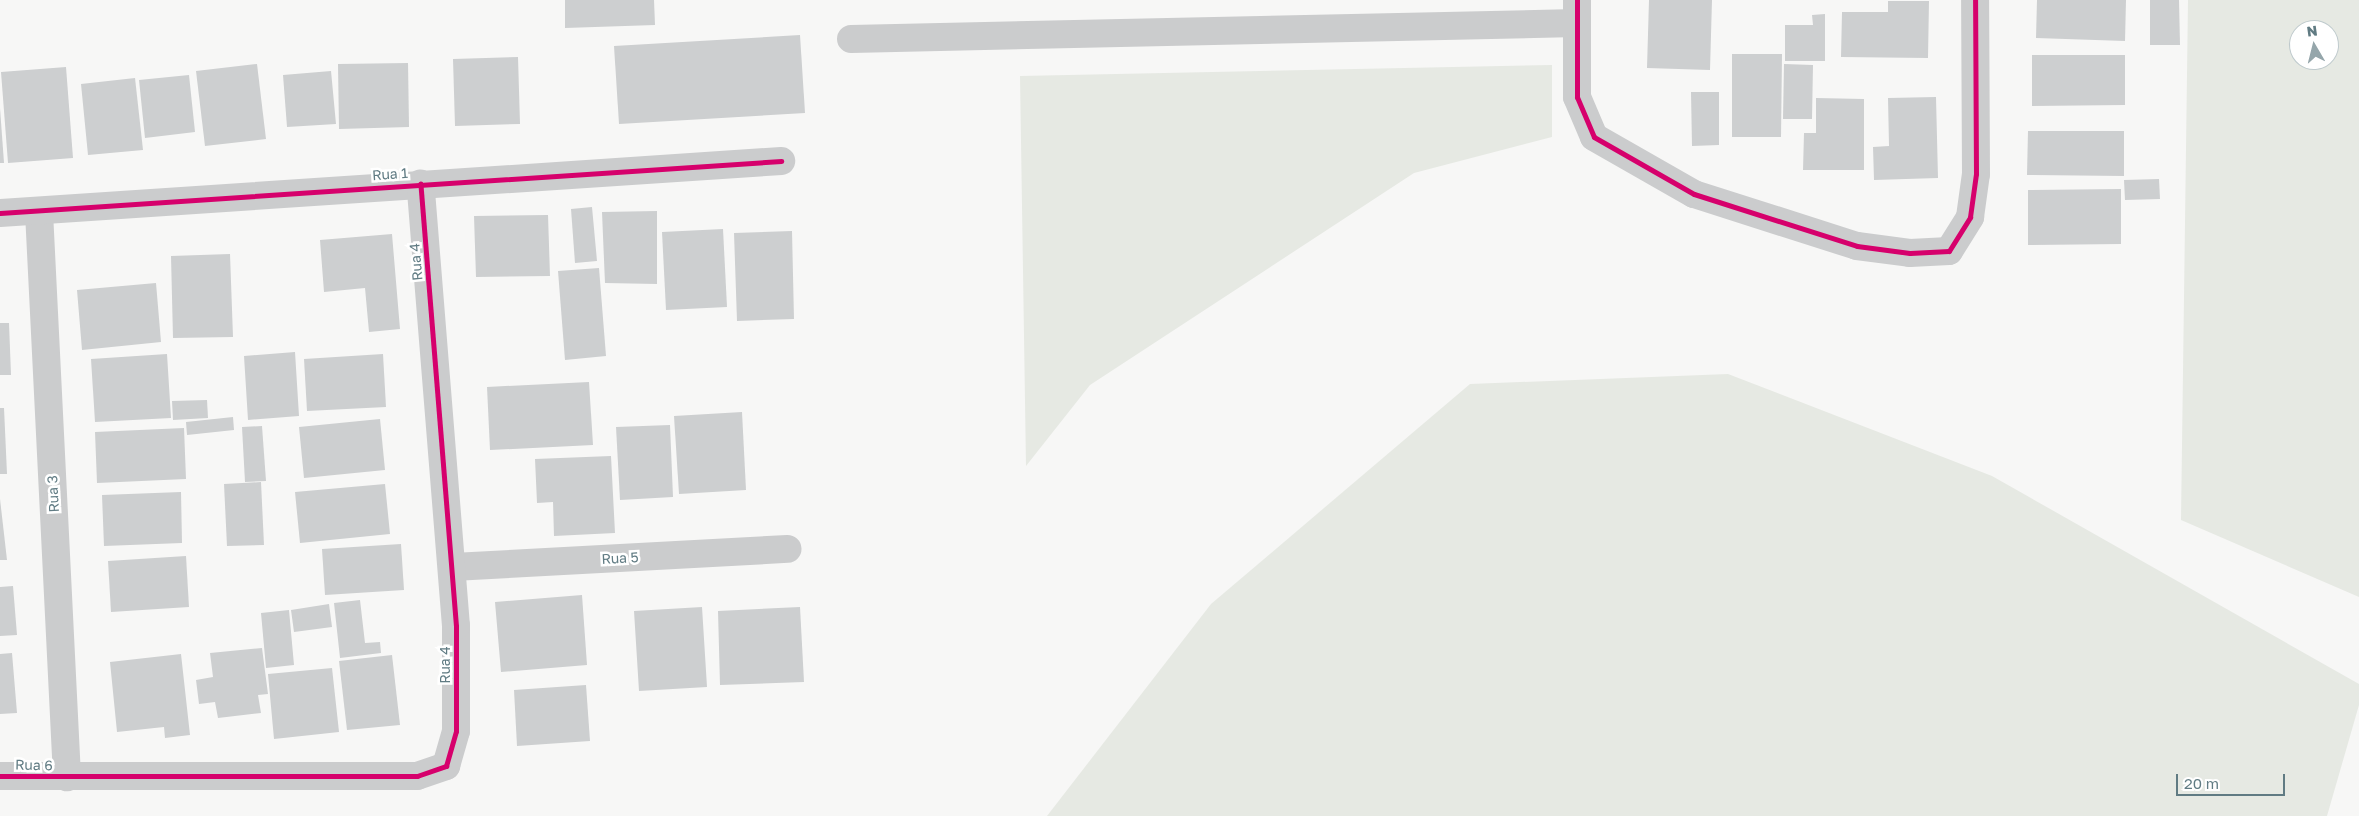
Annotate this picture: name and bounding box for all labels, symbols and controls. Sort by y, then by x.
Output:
north arrow [2289,20,2339,70]
text: N [2306,21,2318,40]
street label: Rua 1 [372,164,408,184]
street label: Rua 4 [406,243,426,281]
street label: Rua 3 [44,475,62,513]
street label: Rua 5 [601,549,639,567]
street label: Rua 4 [437,646,453,684]
street label: Rua 6 [15,756,53,774]
scale bar [2179,764,2288,796]
text: 20 m [2184,774,2219,792]

